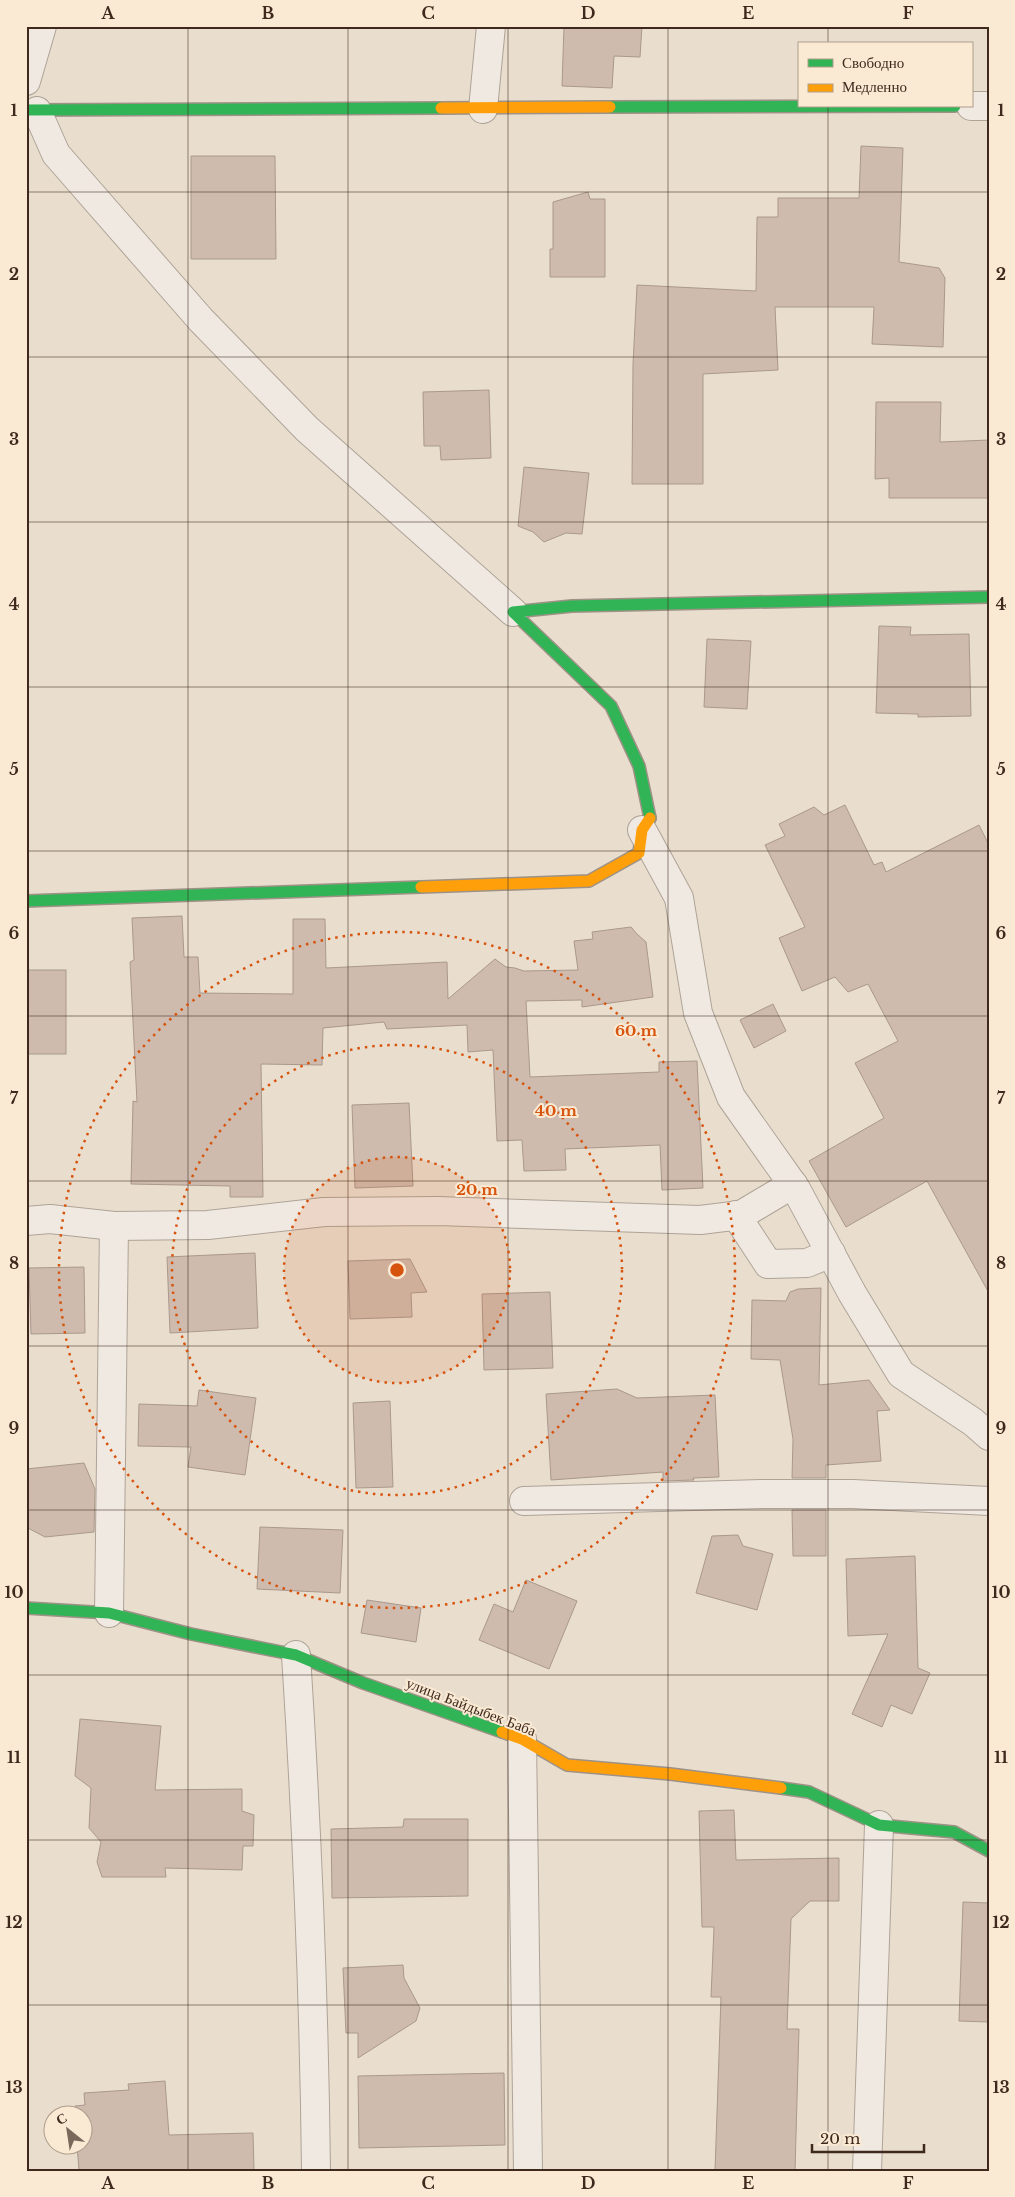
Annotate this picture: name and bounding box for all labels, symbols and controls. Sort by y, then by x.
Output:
text: A [101,3,116,23]
text: B [262,3,275,23]
text: C [421,3,435,23]
text: D [581,3,595,23]
text: E [742,3,754,23]
text: F [902,3,914,23]
legend [798,42,972,108]
text: Свободно [842,53,904,72]
text: Медленно [842,77,907,96]
text: 1 [11,100,18,120]
text: 1 [998,100,1005,120]
text: 2 [9,264,19,284]
text: 2 [996,264,1006,284]
text: 3 [9,429,19,449]
text: 3 [996,429,1006,449]
text: 4 [9,594,19,614]
text: 4 [996,594,1006,614]
text: 5 [9,759,19,779]
text: 5 [996,759,1006,779]
text: 6 [9,923,20,943]
text: 6 [996,923,1007,943]
text: 60 m [615,1021,657,1040]
text: 7 [10,1088,19,1108]
text: 7 [997,1088,1006,1108]
text: 40 m [535,1101,577,1120]
text: 20 m [456,1180,498,1199]
text: 8 [9,1253,19,1273]
text: 8 [996,1253,1006,1273]
centre of rings [388,1261,406,1279]
text: 9 [9,1418,20,1438]
text: 9 [996,1418,1007,1438]
text: 10 [4,1582,24,1602]
text: 10 [991,1582,1011,1602]
street label: улица Байдыбек Баба [404,1673,539,1740]
text: 11 [7,1747,21,1767]
text: 11 [994,1747,1008,1767]
text: 12 [5,1912,23,1932]
text: 12 [992,1912,1010,1932]
text: 13 [5,2077,23,2097]
text: 13 [992,2077,1010,2097]
north arrow [42,2104,92,2154]
text: С [53,2108,70,2129]
scale bar [812,2122,925,2154]
text: 20 m [820,2129,860,2148]
text: A [101,2173,116,2193]
text: B [262,2173,275,2193]
text: C [421,2173,435,2193]
text: D [581,2173,595,2193]
text: E [742,2173,754,2193]
text: F [902,2173,914,2193]

